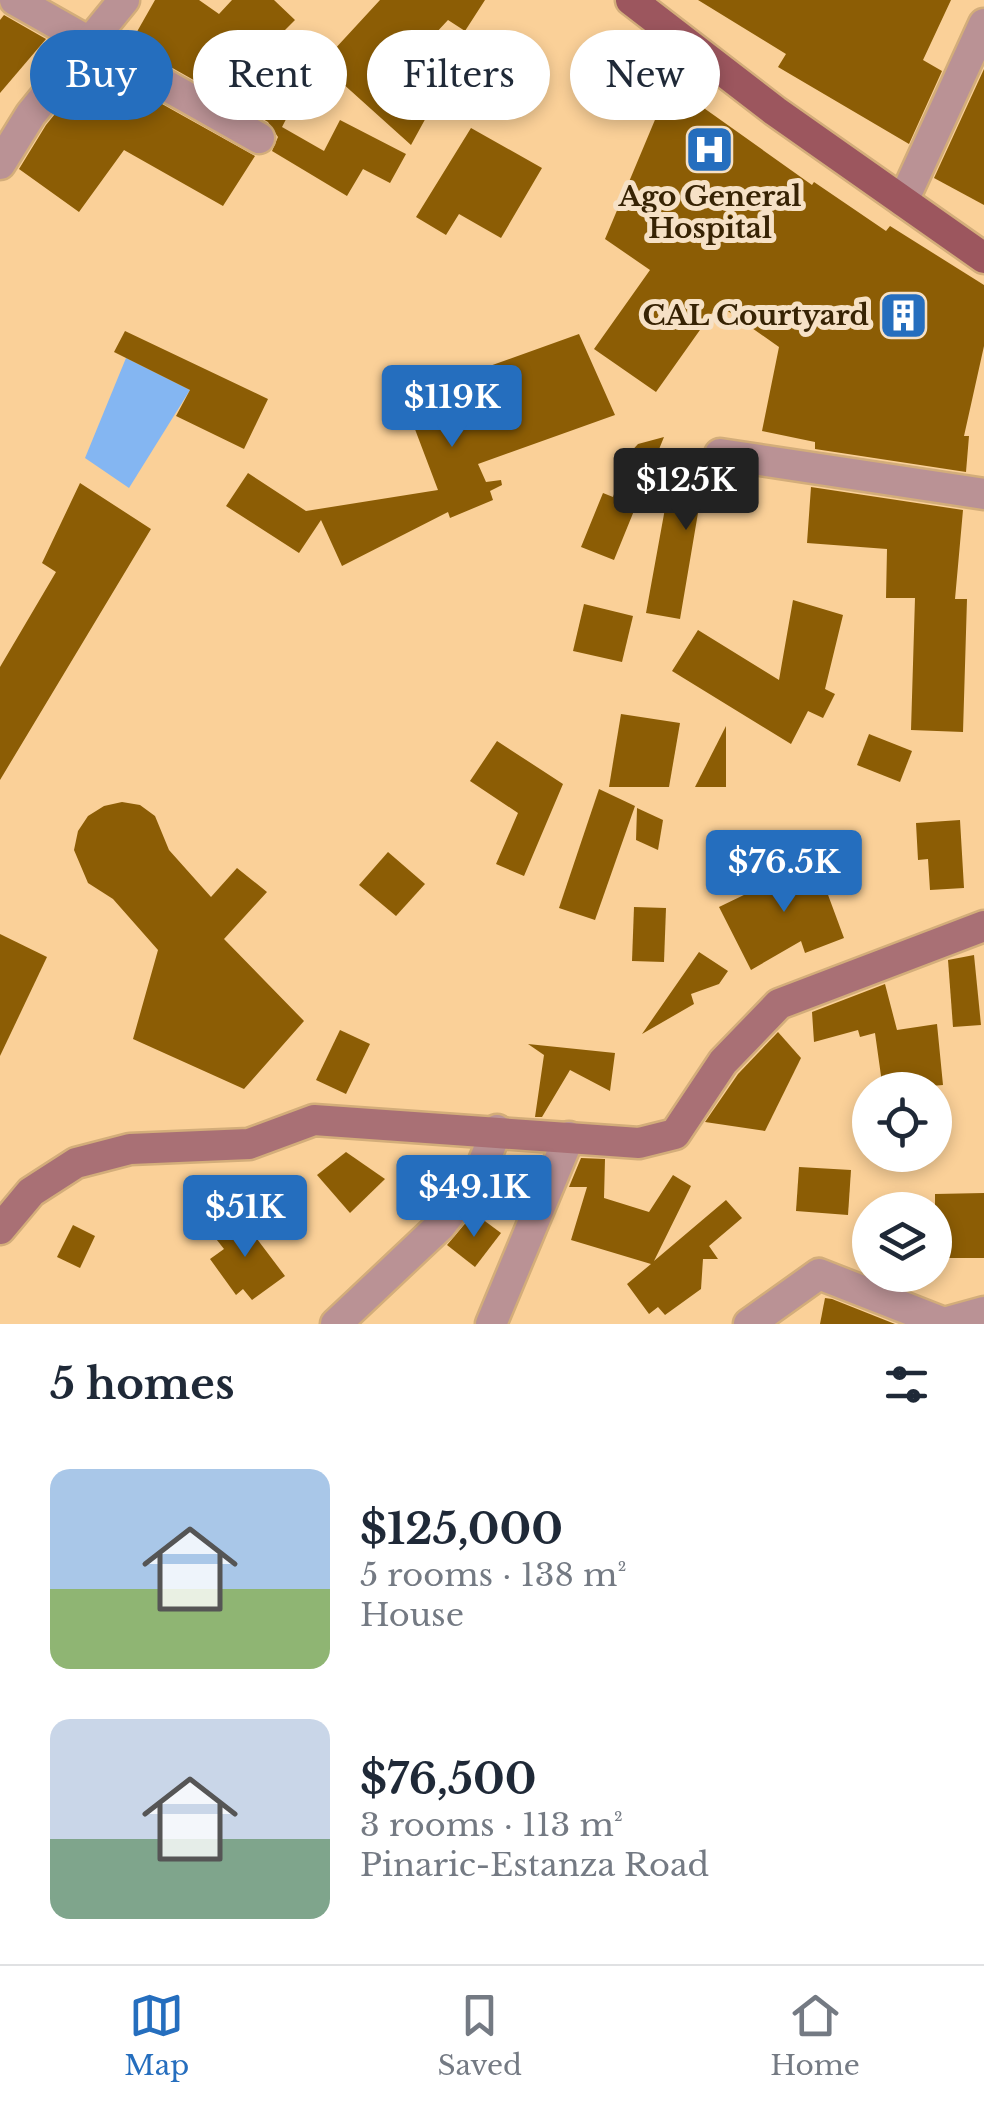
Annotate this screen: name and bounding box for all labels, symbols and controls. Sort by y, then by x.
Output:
chip: Buy [30,30,173,120]
chip: Rent [193,30,347,120]
chip: Filters [367,30,550,120]
chip: New [570,30,720,120]
hospital icon: Ago General Hospital [684,123,736,175]
place label: Ago General Hospital [617,179,802,246]
building icon: CAL Courtyard [878,289,930,341]
place label: CAL Courtyard [642,298,869,333]
pin: $119K [382,365,522,450]
text: $119K [404,377,500,417]
pin: $125K [616,448,756,533]
text: $125K [636,460,736,500]
pin: $76.5K [703,830,865,915]
text: $76.5K [728,842,840,882]
map controls [852,1072,952,1292]
button: locate [852,1072,952,1172]
pin: $49.1K [393,1155,555,1240]
text: $49.1K [418,1167,530,1207]
pin: $51K [186,1175,304,1260]
text: $51K [205,1187,285,1227]
button: layers [852,1192,952,1292]
icon: filters [879,1357,934,1412]
text: 5 homes [50,1358,234,1410]
text: $125,000 [360,1503,563,1555]
icon: home [130,1509,250,1629]
text: 5 rooms · 138 m² [360,1555,627,1595]
text: House [360,1595,464,1635]
text: $76,500 [360,1753,536,1805]
icon: home [130,1759,250,1879]
text: 3 rooms · 113 m² [360,1805,623,1845]
text: Pinaric-Estanza Road [360,1845,709,1885]
tab: Map [124,1988,189,2083]
tab: Saved [438,1988,522,2083]
tab: Home [770,1988,860,2083]

